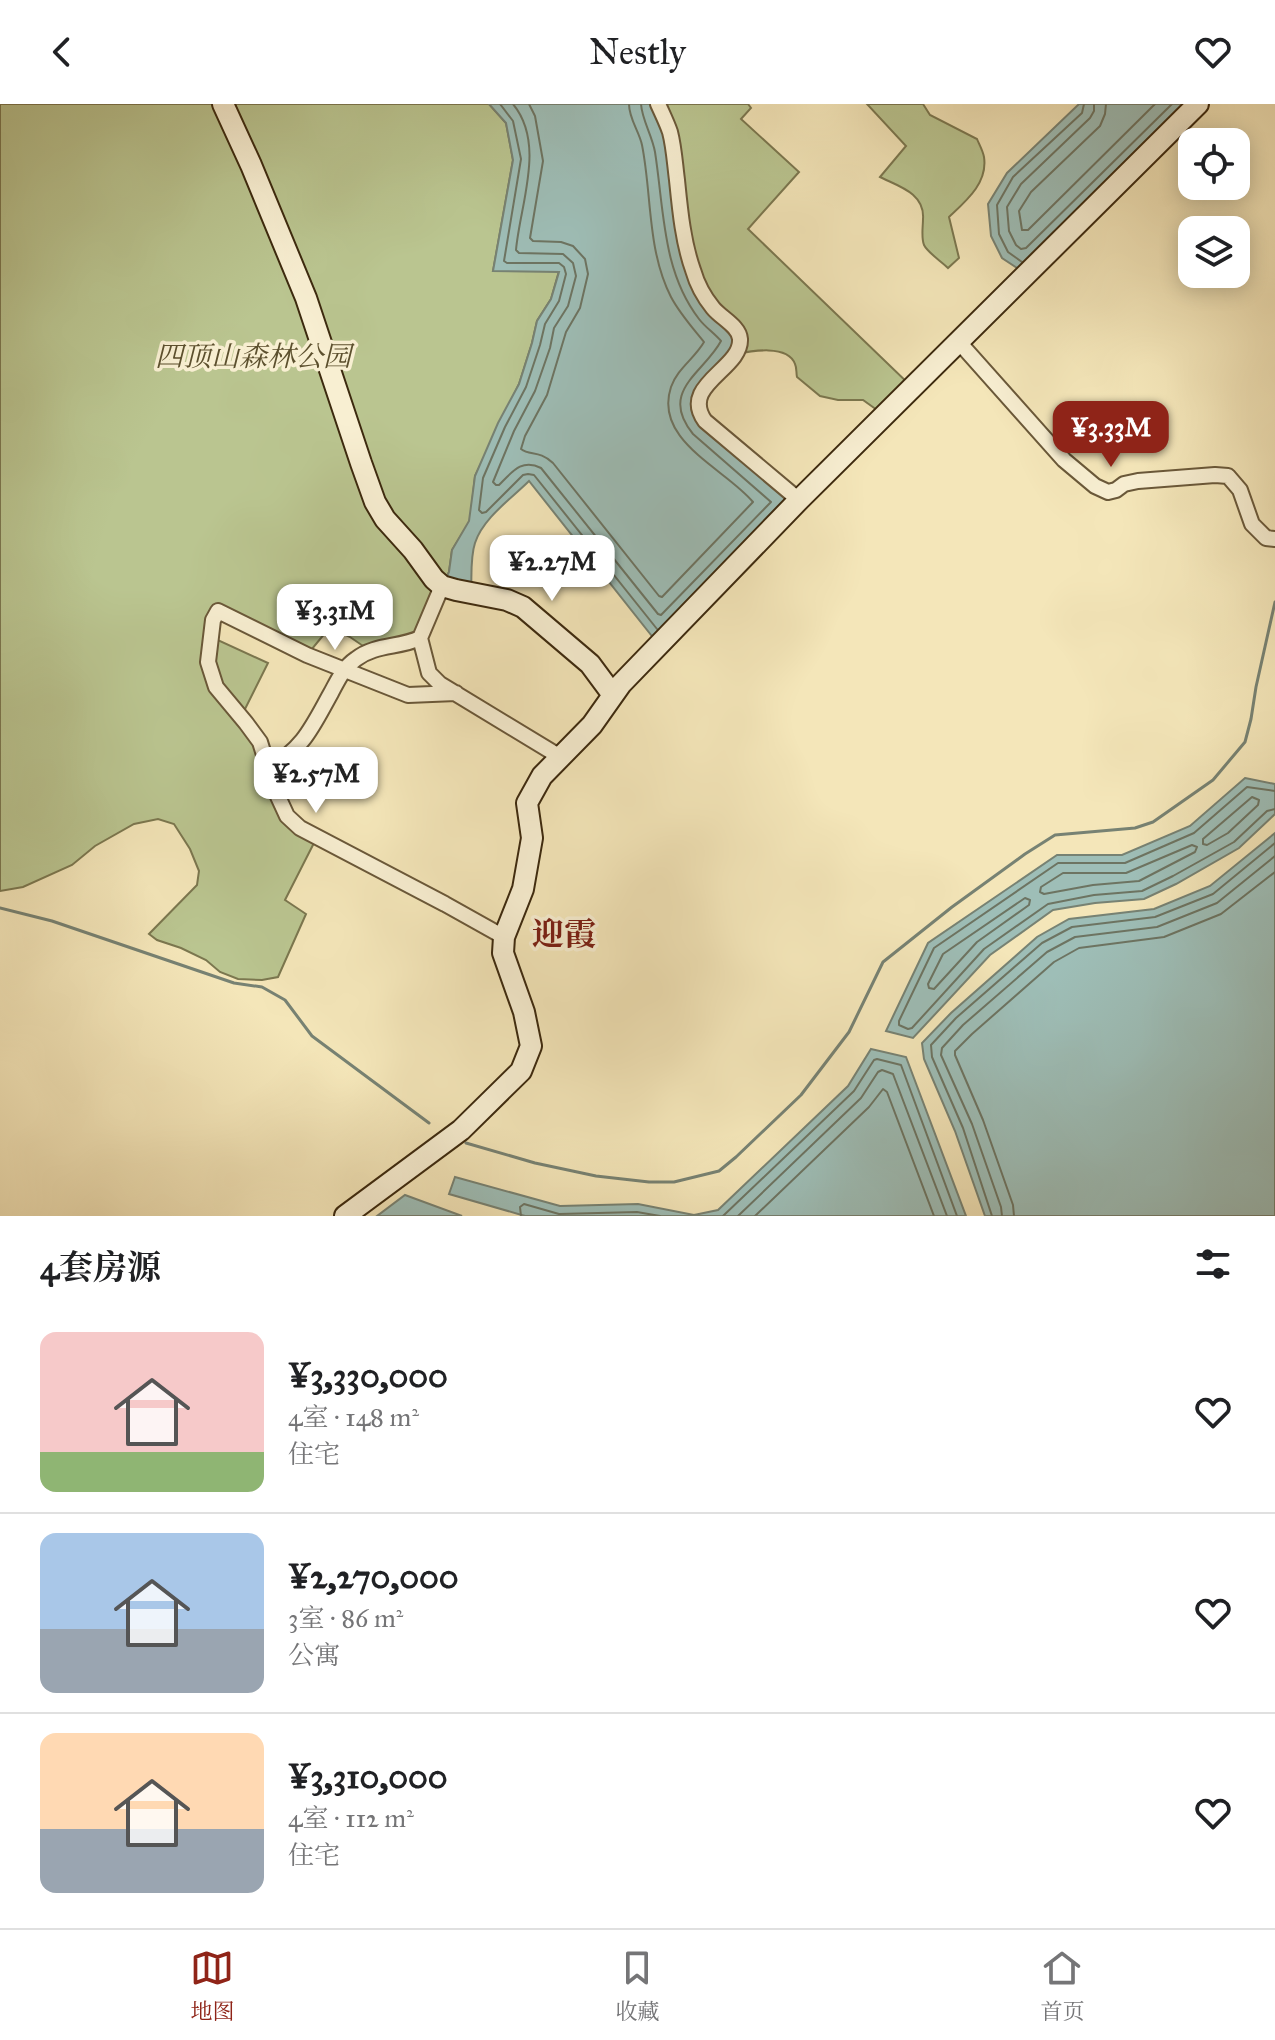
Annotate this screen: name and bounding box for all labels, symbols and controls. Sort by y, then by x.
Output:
icon: back [40,30,84,74]
text: Nestly [589,30,686,74]
icon: heart [1191,30,1235,74]
map controls [1178,128,1250,288]
button: locate [1178,128,1250,200]
button: layers [1178,216,1250,288]
park label: 四顶山森林公园 [155,339,355,374]
pin: ¥3.33M [1046,401,1176,469]
text: ¥3.33M [1071,411,1151,443]
pin: ¥2.27M [487,535,617,603]
text: ¥2.27M [508,545,596,577]
pin: ¥3.31M [270,584,400,652]
text: ¥3.31M [295,594,375,626]
pin: ¥2.57M [251,747,381,815]
text: ¥2.57M [272,757,360,789]
district label: 迎霞 [532,915,596,954]
icon: filters [1191,1242,1235,1286]
text: 4套房源 [40,1247,161,1288]
text: ¥3,330,000 [288,1355,448,1396]
icon: home [104,1364,200,1460]
icon: heart [1191,1390,1235,1434]
text: 4室 · 148 m² [288,1401,419,1433]
text: 住宅 [288,1438,340,1470]
text: ¥2,270,000 [288,1556,459,1597]
icon: home [104,1565,200,1661]
icon: heart [1191,1591,1235,1635]
text: 3室 · 86 m² [288,1602,403,1634]
text: 公寓 [288,1639,340,1671]
text: ¥3,310,000 [288,1756,448,1797]
icon: home [104,1765,200,1861]
icon: heart [1191,1791,1235,1835]
text: 4室 · 112 m² [288,1802,414,1834]
text: 住宅 [288,1839,340,1871]
tab: 地图 [190,1946,235,2025]
tab: 收藏 [615,1946,660,2025]
tab: 首页 [1040,1946,1085,2025]

